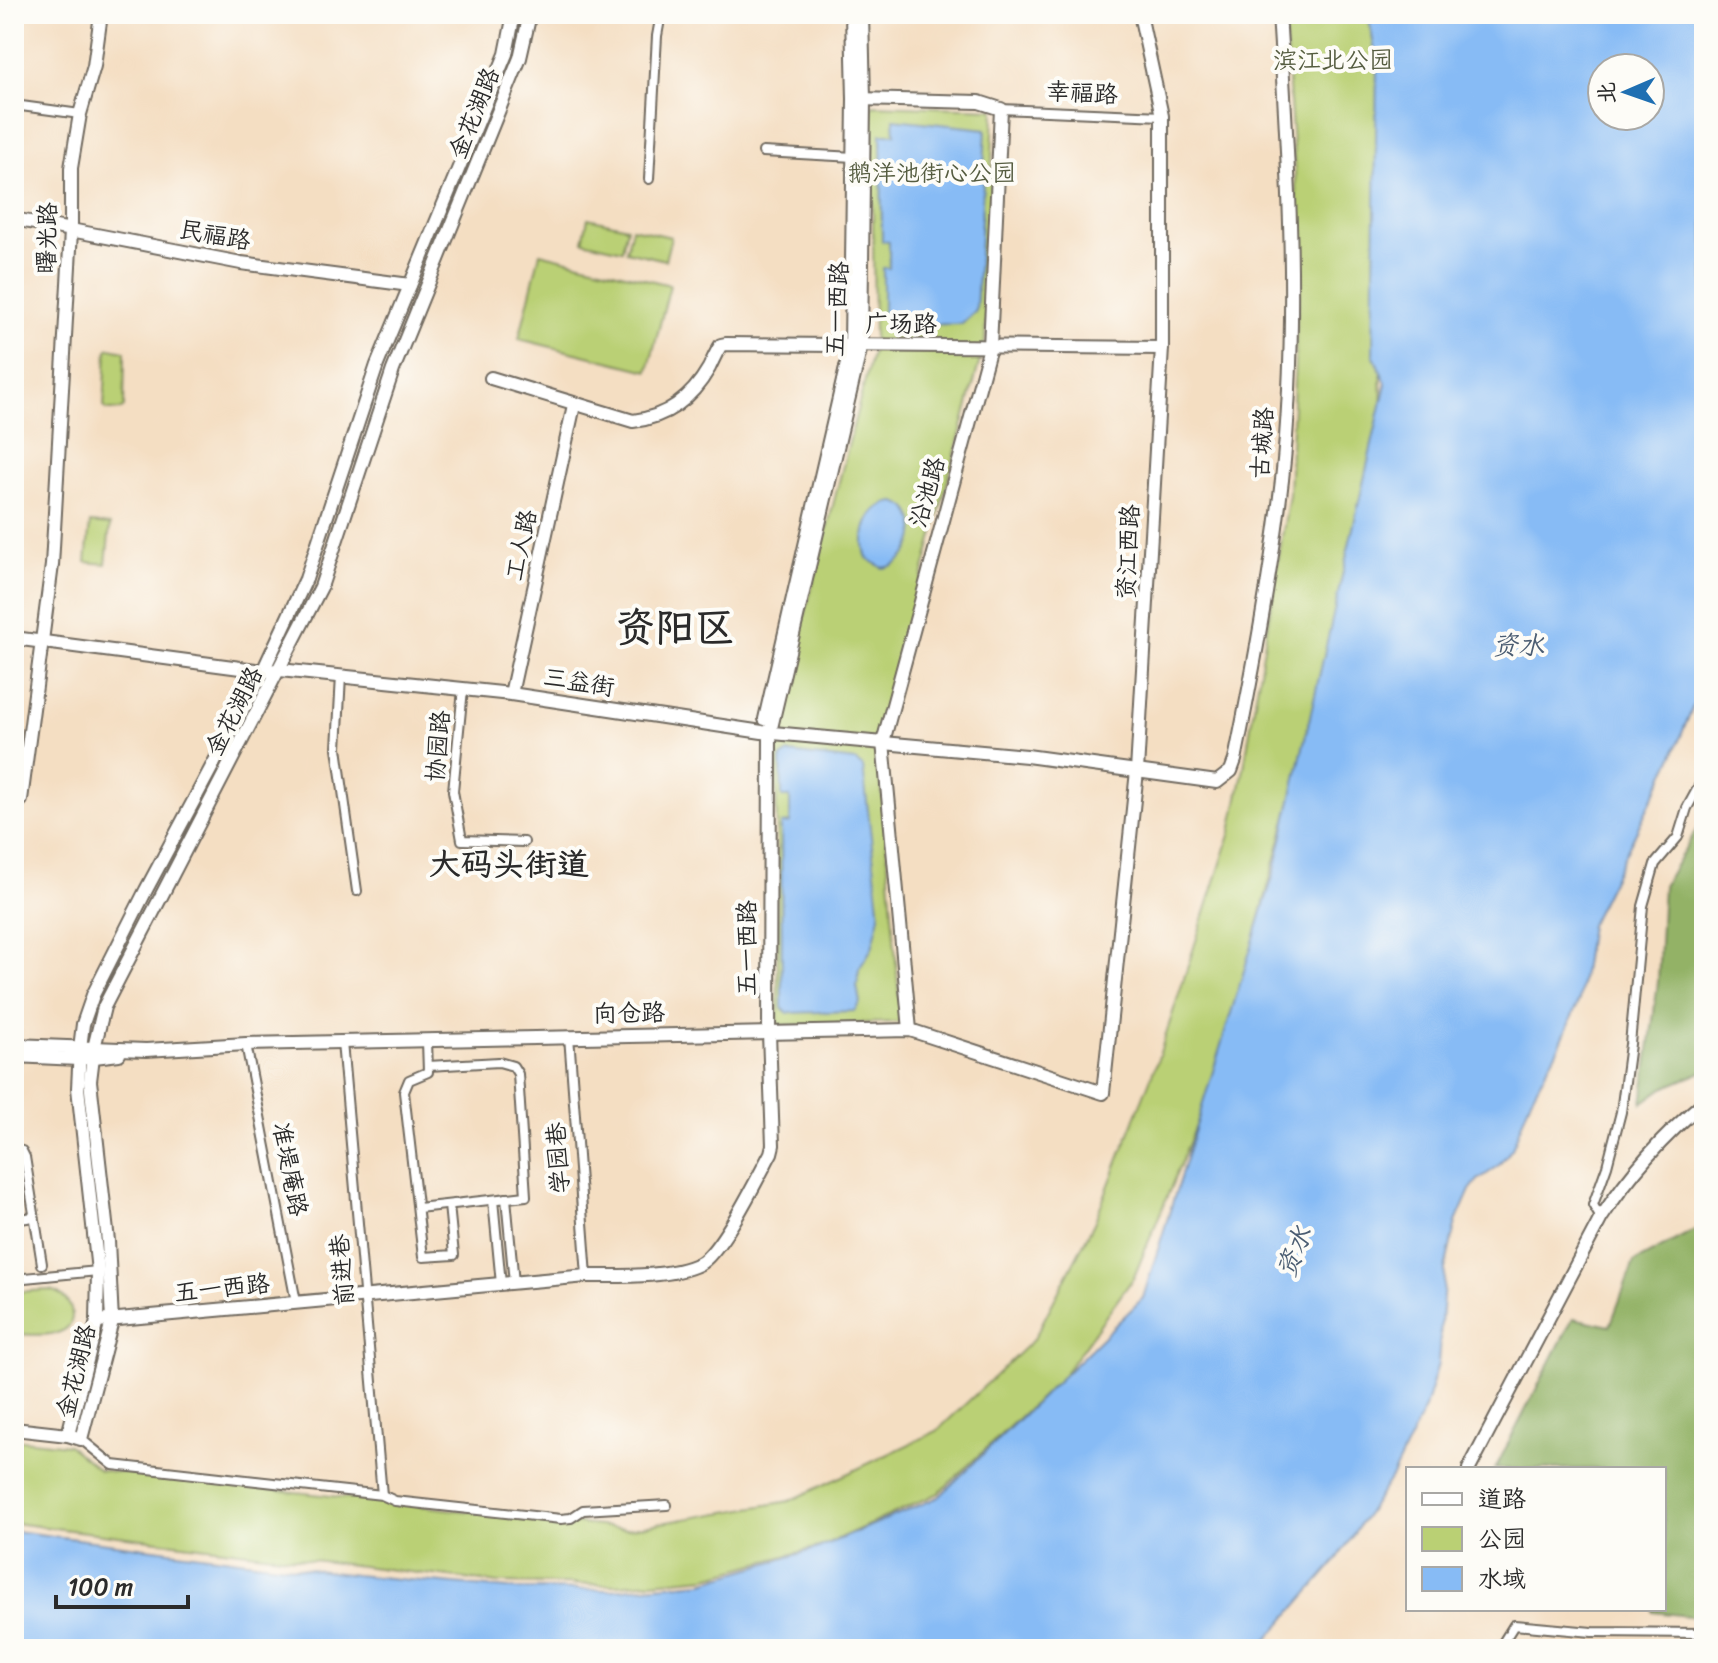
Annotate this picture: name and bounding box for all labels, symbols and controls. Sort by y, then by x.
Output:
park label: 滨江北公园 [1273,39,1393,81]
north arrow [1586,52,1666,132]
street label: 金花湖路 [437,61,511,165]
street label: 幸福路 [1045,70,1119,116]
text: 北 [1587,81,1626,104]
park label: 鹅洋池街心公园 [848,152,1016,194]
street label: 曙光路 [25,202,69,274]
street label: 民福路 [176,208,254,262]
street label: 五一西路 [814,260,860,358]
street label: 广场路 [865,303,937,345]
street label: 古城路 [1239,406,1285,480]
street label: 沿池路 [897,452,957,532]
street label: 资江西路 [1105,503,1151,601]
street label: 工人路 [493,505,549,585]
district label: 资阳区 [615,592,735,663]
water label: 资水 [1492,622,1545,668]
street label: 三益街 [540,656,618,708]
street label: 金花湖路 [193,659,275,763]
street label: 协园路 [414,708,462,784]
district label: 大码头街道 [429,836,589,893]
street label: 五一西路 [726,900,768,996]
street label: 向仓路 [593,991,665,1035]
street label: 准堤庵路 [260,1118,320,1220]
street label: 学园巷 [535,1121,581,1195]
water label: 资水 [1263,1218,1325,1285]
street label: 前进巷 [318,1232,366,1308]
street label: 五一西路 [172,1262,272,1314]
street label: 金花湖路 [44,1319,108,1423]
legend [1406,1467,1666,1611]
text: 道路 [1478,1478,1526,1520]
text: 公园 [1478,1518,1526,1560]
text: 水域 [1478,1558,1526,1600]
scale bar [56,1559,188,1609]
text: 100 m [68,1566,133,1608]

